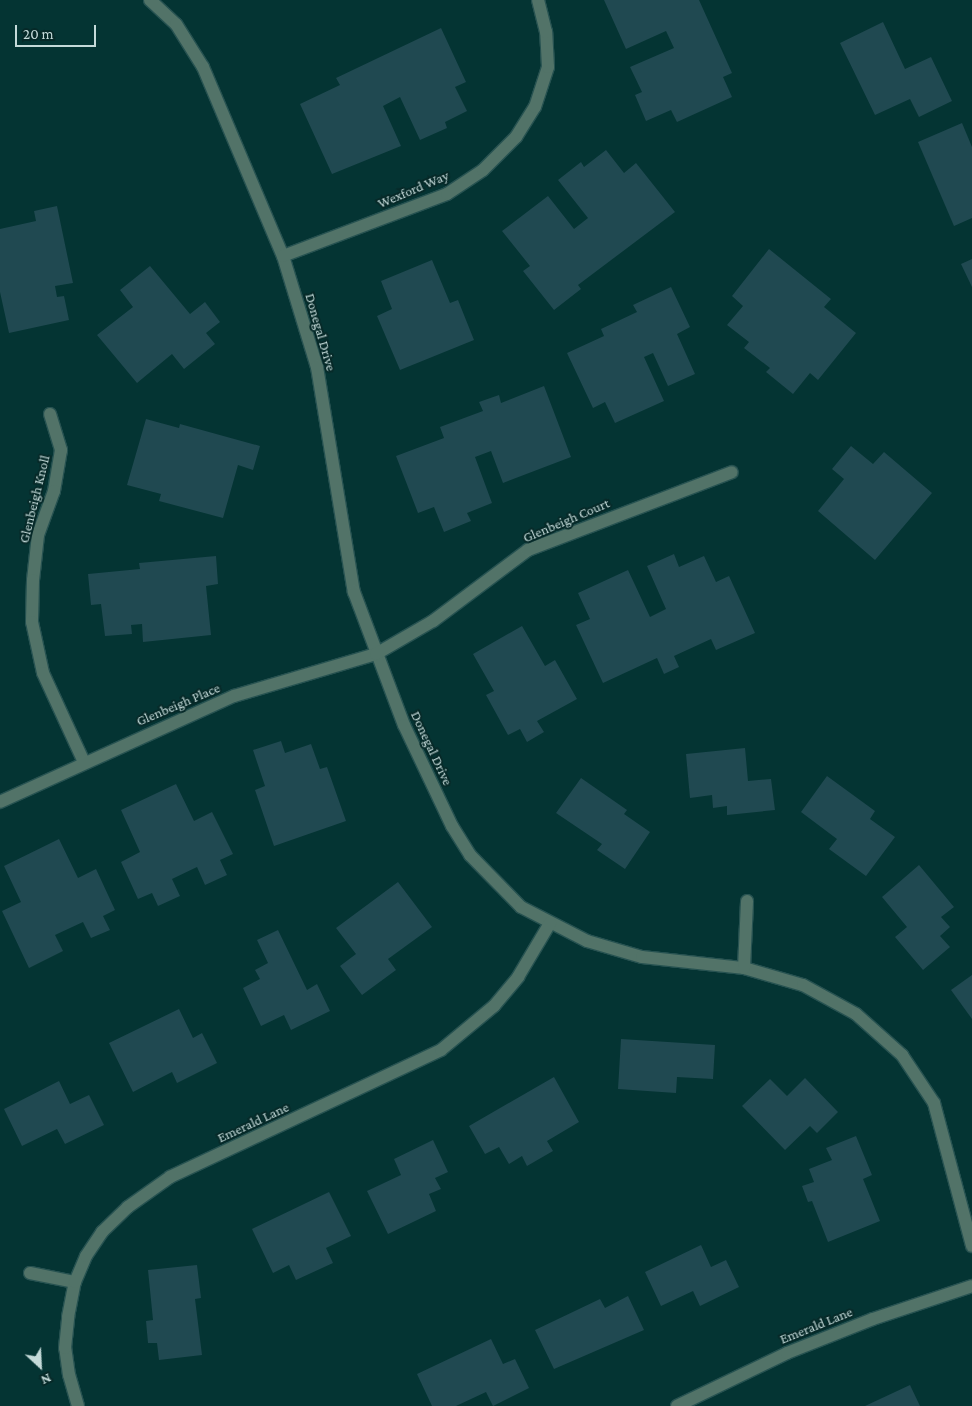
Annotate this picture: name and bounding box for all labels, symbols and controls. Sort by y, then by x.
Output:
scale bar [18,15,99,47]
text: 20 m [23,26,54,42]
street label: Wexford Way [375,166,451,212]
street label: Donegal Drive [302,291,340,373]
street label: Glenbeigh Knoll [15,453,53,545]
street label: Glenbeigh Court [520,494,612,546]
street label: Glenbeigh Place [134,679,222,729]
street label: Donegal Drive [408,708,456,788]
street label: Emerald Lane [215,1098,291,1146]
street label: Emerald Lane [777,1303,855,1347]
north arrow [15,1341,65,1391]
text: N [39,1370,54,1389]

